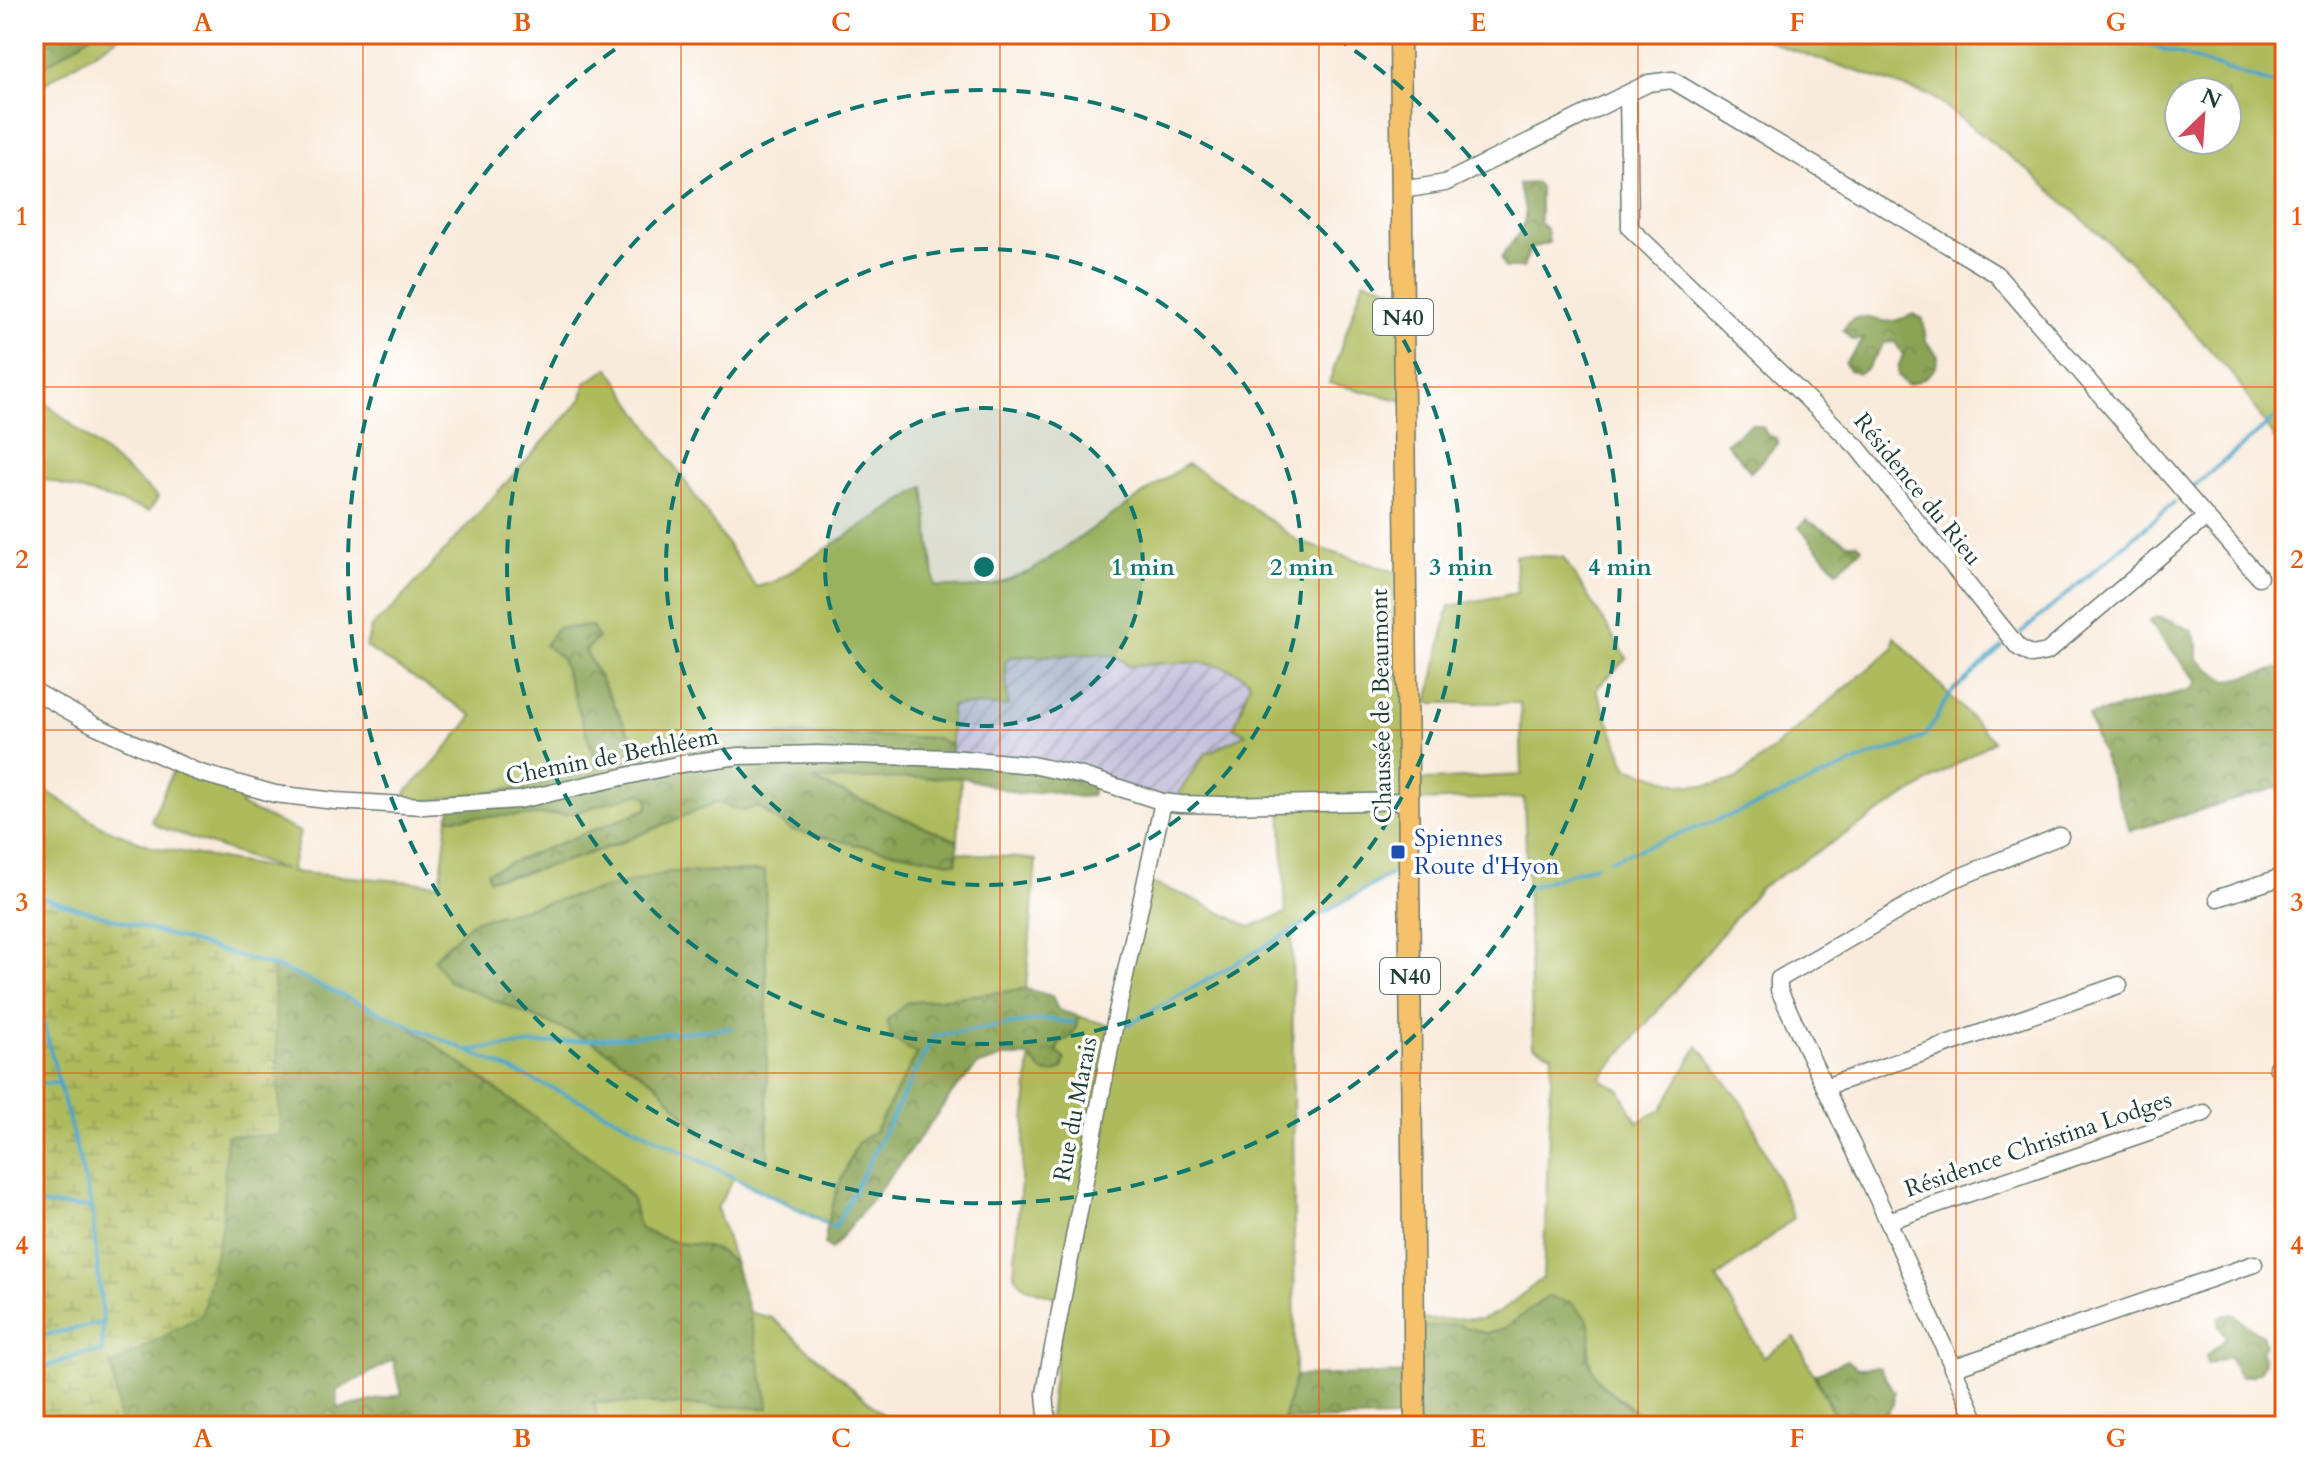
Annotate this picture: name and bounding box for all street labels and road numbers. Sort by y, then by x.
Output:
road number: N40 [1373,299,1433,335]
street label: Résidence du Rieu [1846,406,1990,573]
street label: Chaussée de Beaumont [1363,588,1400,824]
street label: Chemin de Bethléem [503,720,722,793]
road number: N40 [1380,958,1440,994]
street label: Rue du Marais [1045,1034,1106,1184]
street label: Résidence Christina Lodges [1900,1083,2176,1206]

